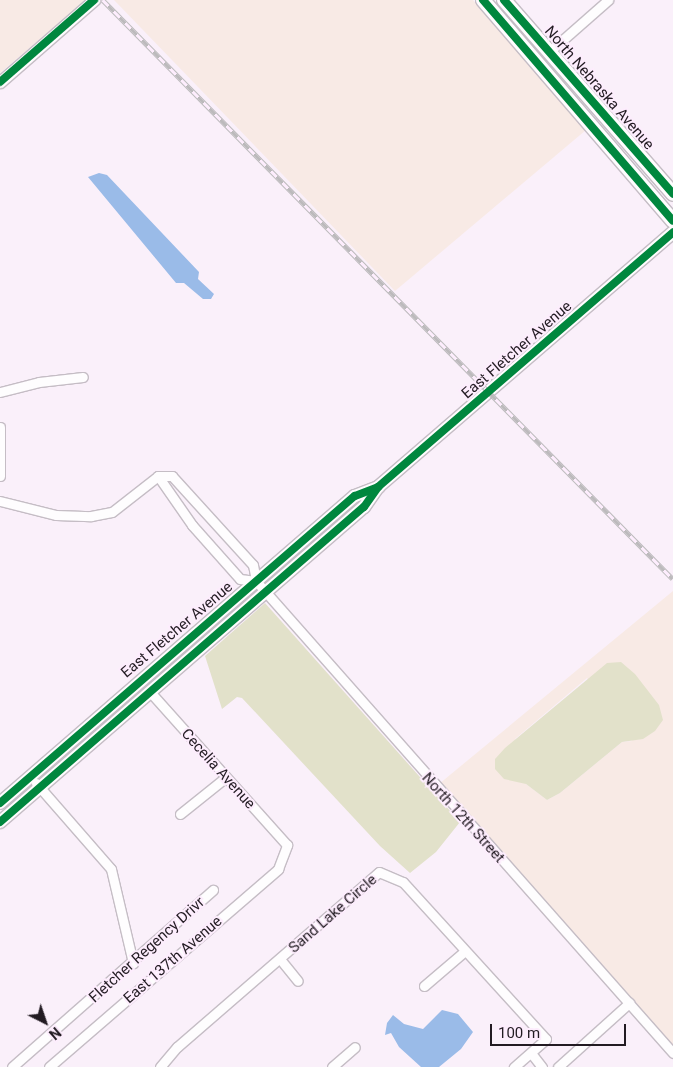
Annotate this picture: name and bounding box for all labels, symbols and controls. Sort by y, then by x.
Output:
street label: North Nebraska Avenue [540,23,658,153]
street label: East Fletcher Avenue [458,297,576,403]
street label: East Fletcher Avenue [118,578,236,682]
street label: Cecelia Avenue [177,725,259,813]
street label: North 12th Street [418,769,508,867]
street label: Sand Lake Circle [285,871,381,957]
street label: Fletcher Regency Drivr [86,893,208,1007]
street label: East 137th Avenue [120,912,226,1008]
north arrow [20,997,70,1047]
scale bar [493,1014,629,1046]
text: N [46,1024,64,1043]
text: 100 m [498,1024,540,1042]

